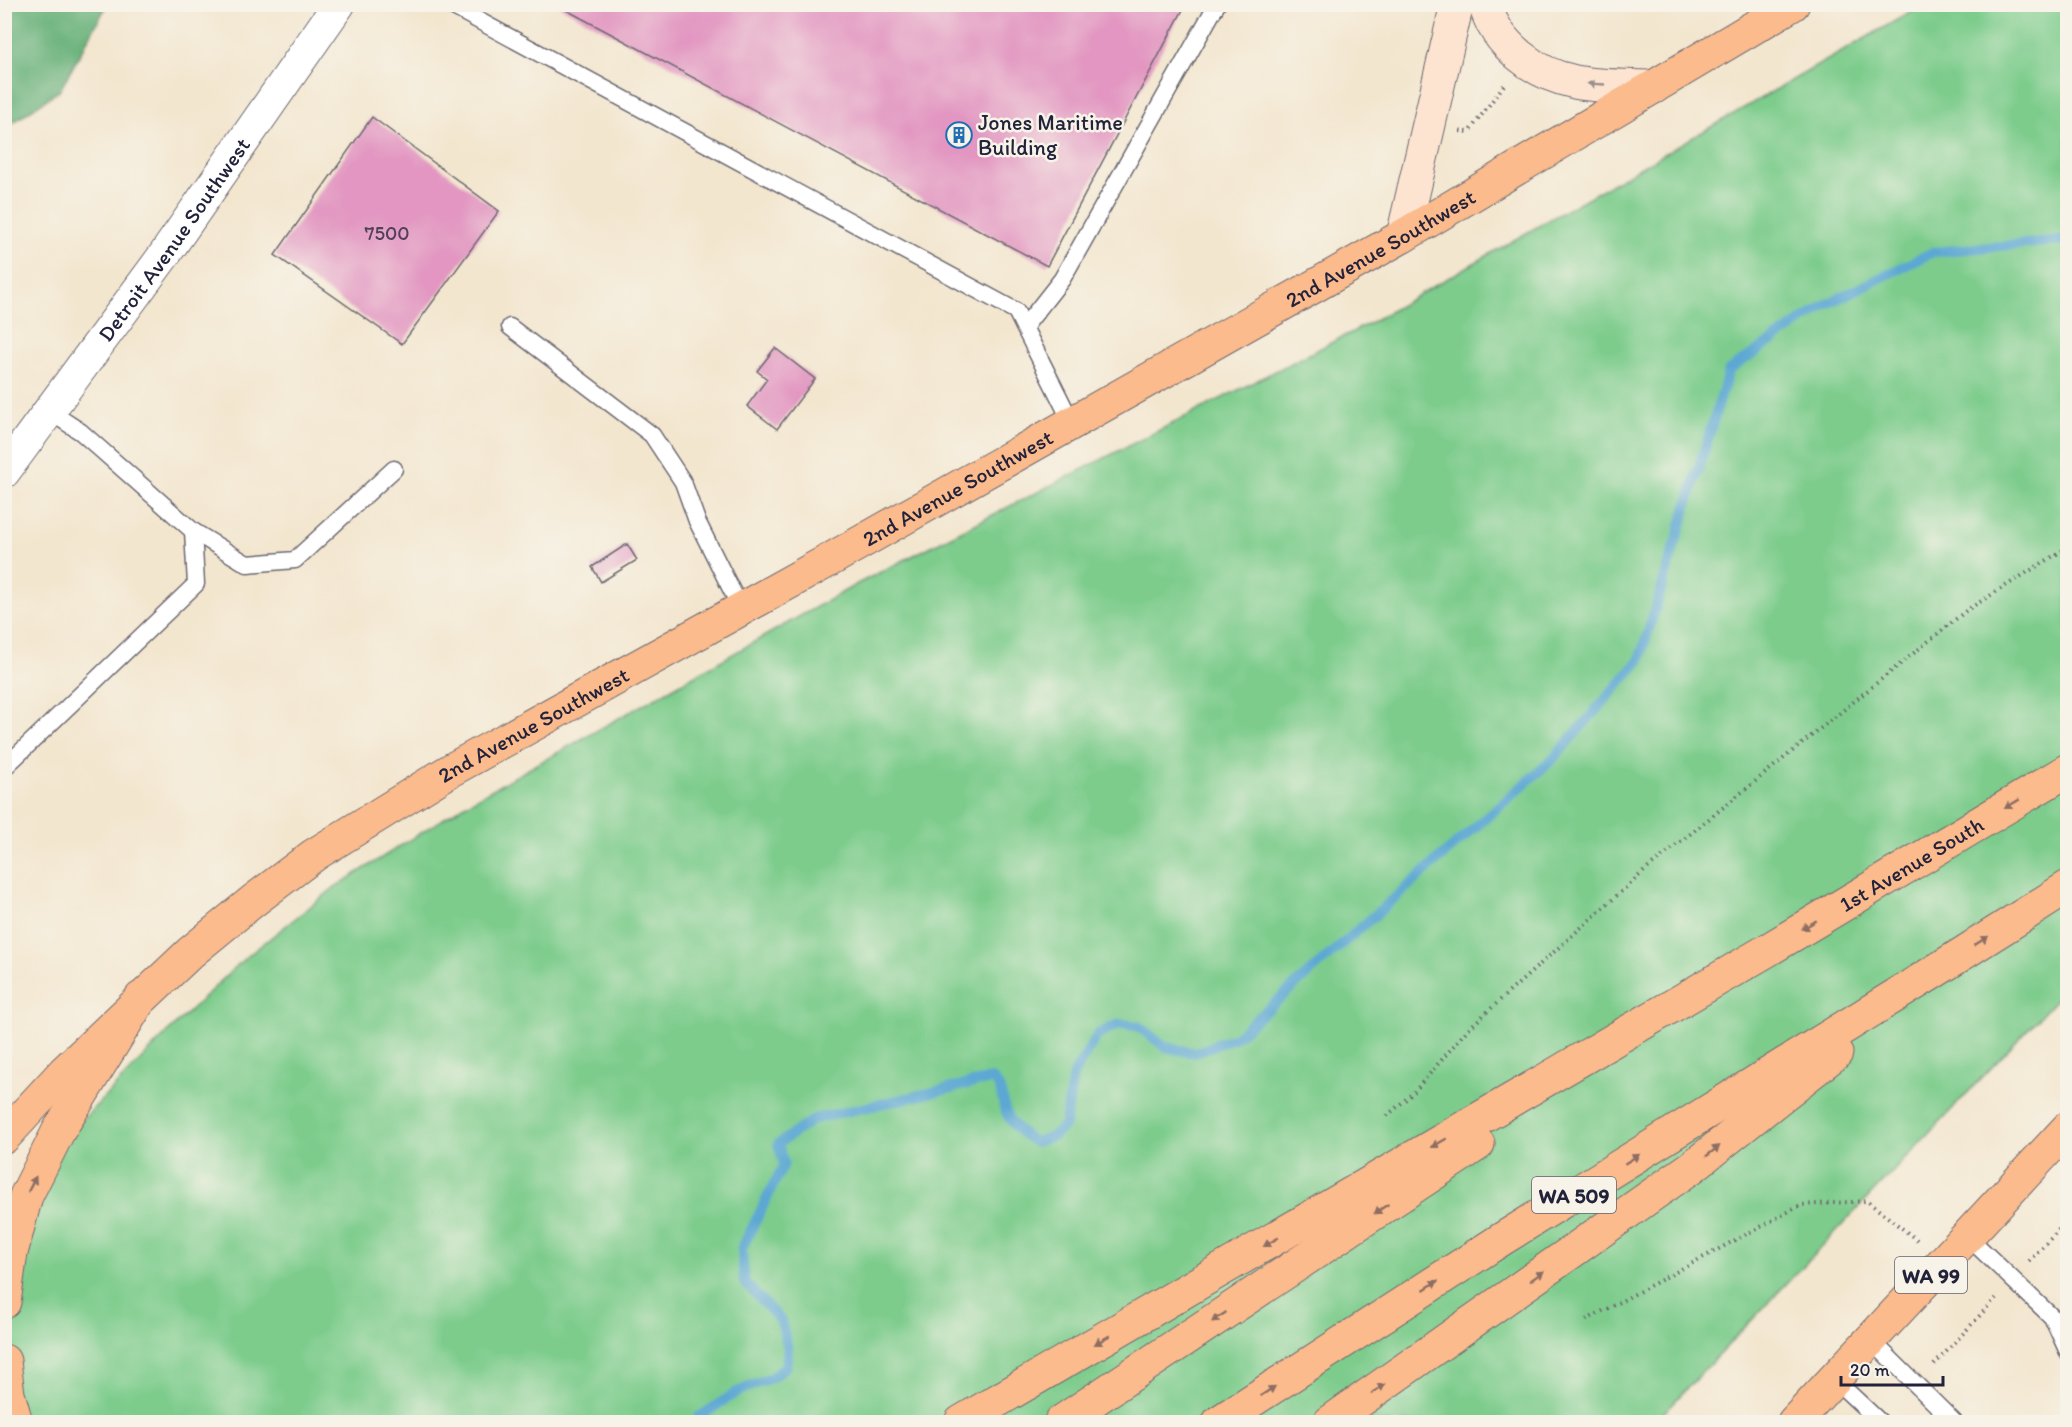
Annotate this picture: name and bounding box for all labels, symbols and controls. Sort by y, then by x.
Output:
one-way arrow [1586,79,1605,88]
place label: Jones Maritime Building [978,109,1123,161]
building icon: Jones Maritime Building [944,120,974,150]
street label: Detroit Avenue Southwest [92,132,256,347]
street label: 2nd Avenue Southwest [1281,183,1480,313]
house number: 7500 [364,221,410,245]
street label: 2nd Avenue Southwest [858,423,1057,552]
street label: 2nd Avenue Southwest [433,661,633,788]
one-way arrow [2004,798,2020,809]
street label: 1st Avenue South [1834,810,1988,917]
one-way arrow [1801,920,1817,931]
one-way arrow [1973,936,1990,947]
one-way arrow [1430,1138,1447,1148]
one-way arrow [1705,1145,1720,1157]
one-way arrow [1624,1153,1640,1164]
one-way arrow [27,1175,37,1192]
road number: WA 509 [1532,1177,1616,1213]
one-way arrow [1373,1203,1389,1214]
one-way arrow [1263,1236,1279,1247]
road number: WA 99 [1895,1257,1967,1293]
one-way arrow [1529,1270,1545,1282]
one-way arrow [1423,1279,1440,1290]
one-way arrow [1211,1311,1227,1322]
one-way arrow [1093,1335,1110,1345]
scale bar [1841,1349,1943,1387]
text: 20 m [1850,1359,1890,1381]
one-way arrow [1369,1383,1385,1395]
one-way arrow [1260,1385,1276,1396]

